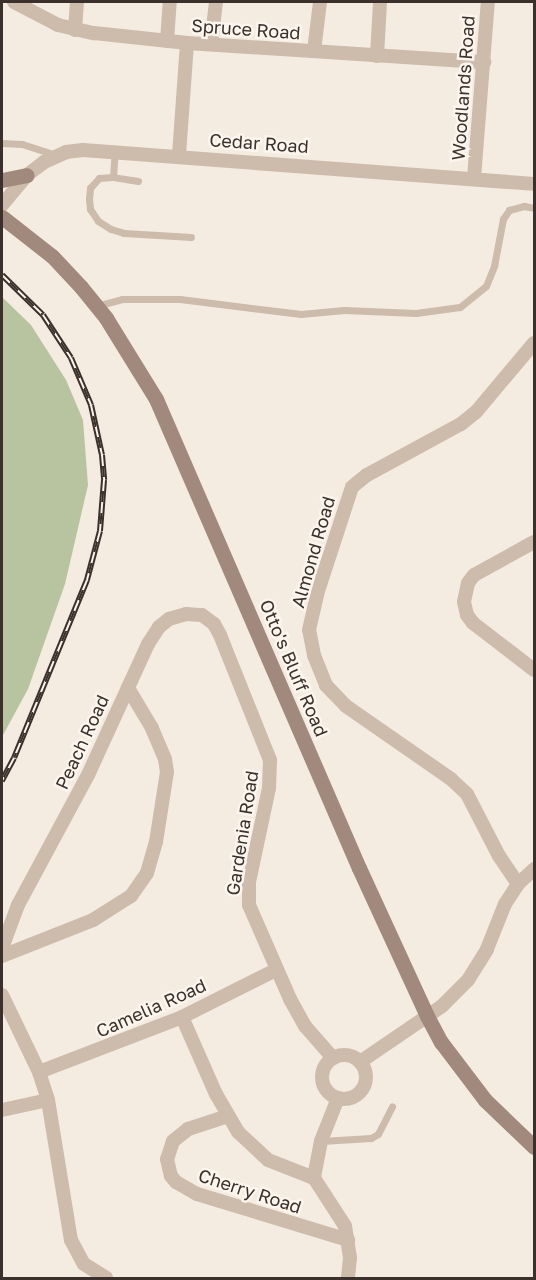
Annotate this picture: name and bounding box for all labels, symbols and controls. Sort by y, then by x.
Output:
street label: Spruce Road [191,14,301,44]
street label: Woodlands Road [447,15,479,161]
street label: Cedar Road [209,129,309,157]
street label: Almond Road [287,494,339,610]
street label: Otto's Bluff Road [255,596,333,740]
street label: Peach Road [51,691,113,793]
street label: Gardenia Road [221,769,263,897]
street label: Camelia Road [93,974,209,1042]
street label: Cherry Road [196,1164,304,1218]

